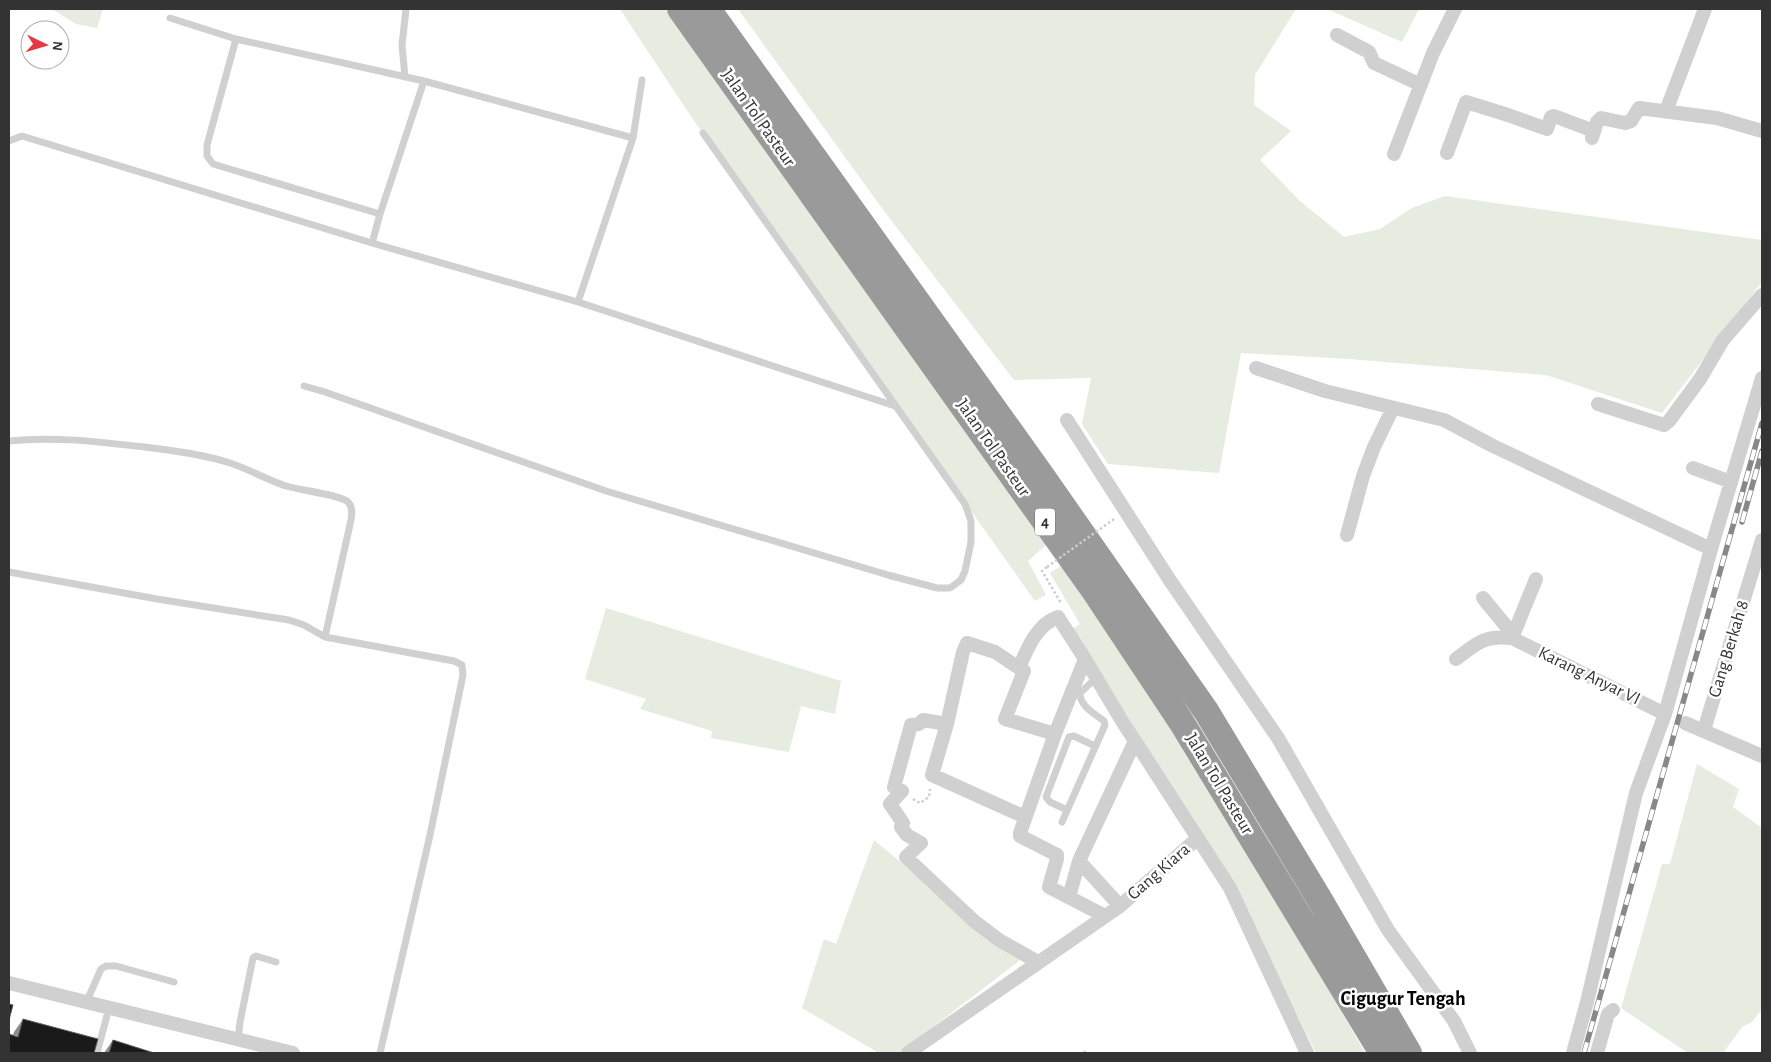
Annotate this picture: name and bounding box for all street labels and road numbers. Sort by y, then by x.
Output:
street label: Jalan Tol Pasteur [718,66,798,170]
street label: Jalan Tol Pasteur [953,396,1033,500]
road number: 4 [1035,508,1055,536]
street label: Gang Berkah 8 [1706,598,1752,700]
street label: Karang Anyar VI [1535,644,1643,708]
street label: Jalan Tol Pasteur [1182,730,1256,838]
street label: Gang Kiara [1124,840,1194,904]

